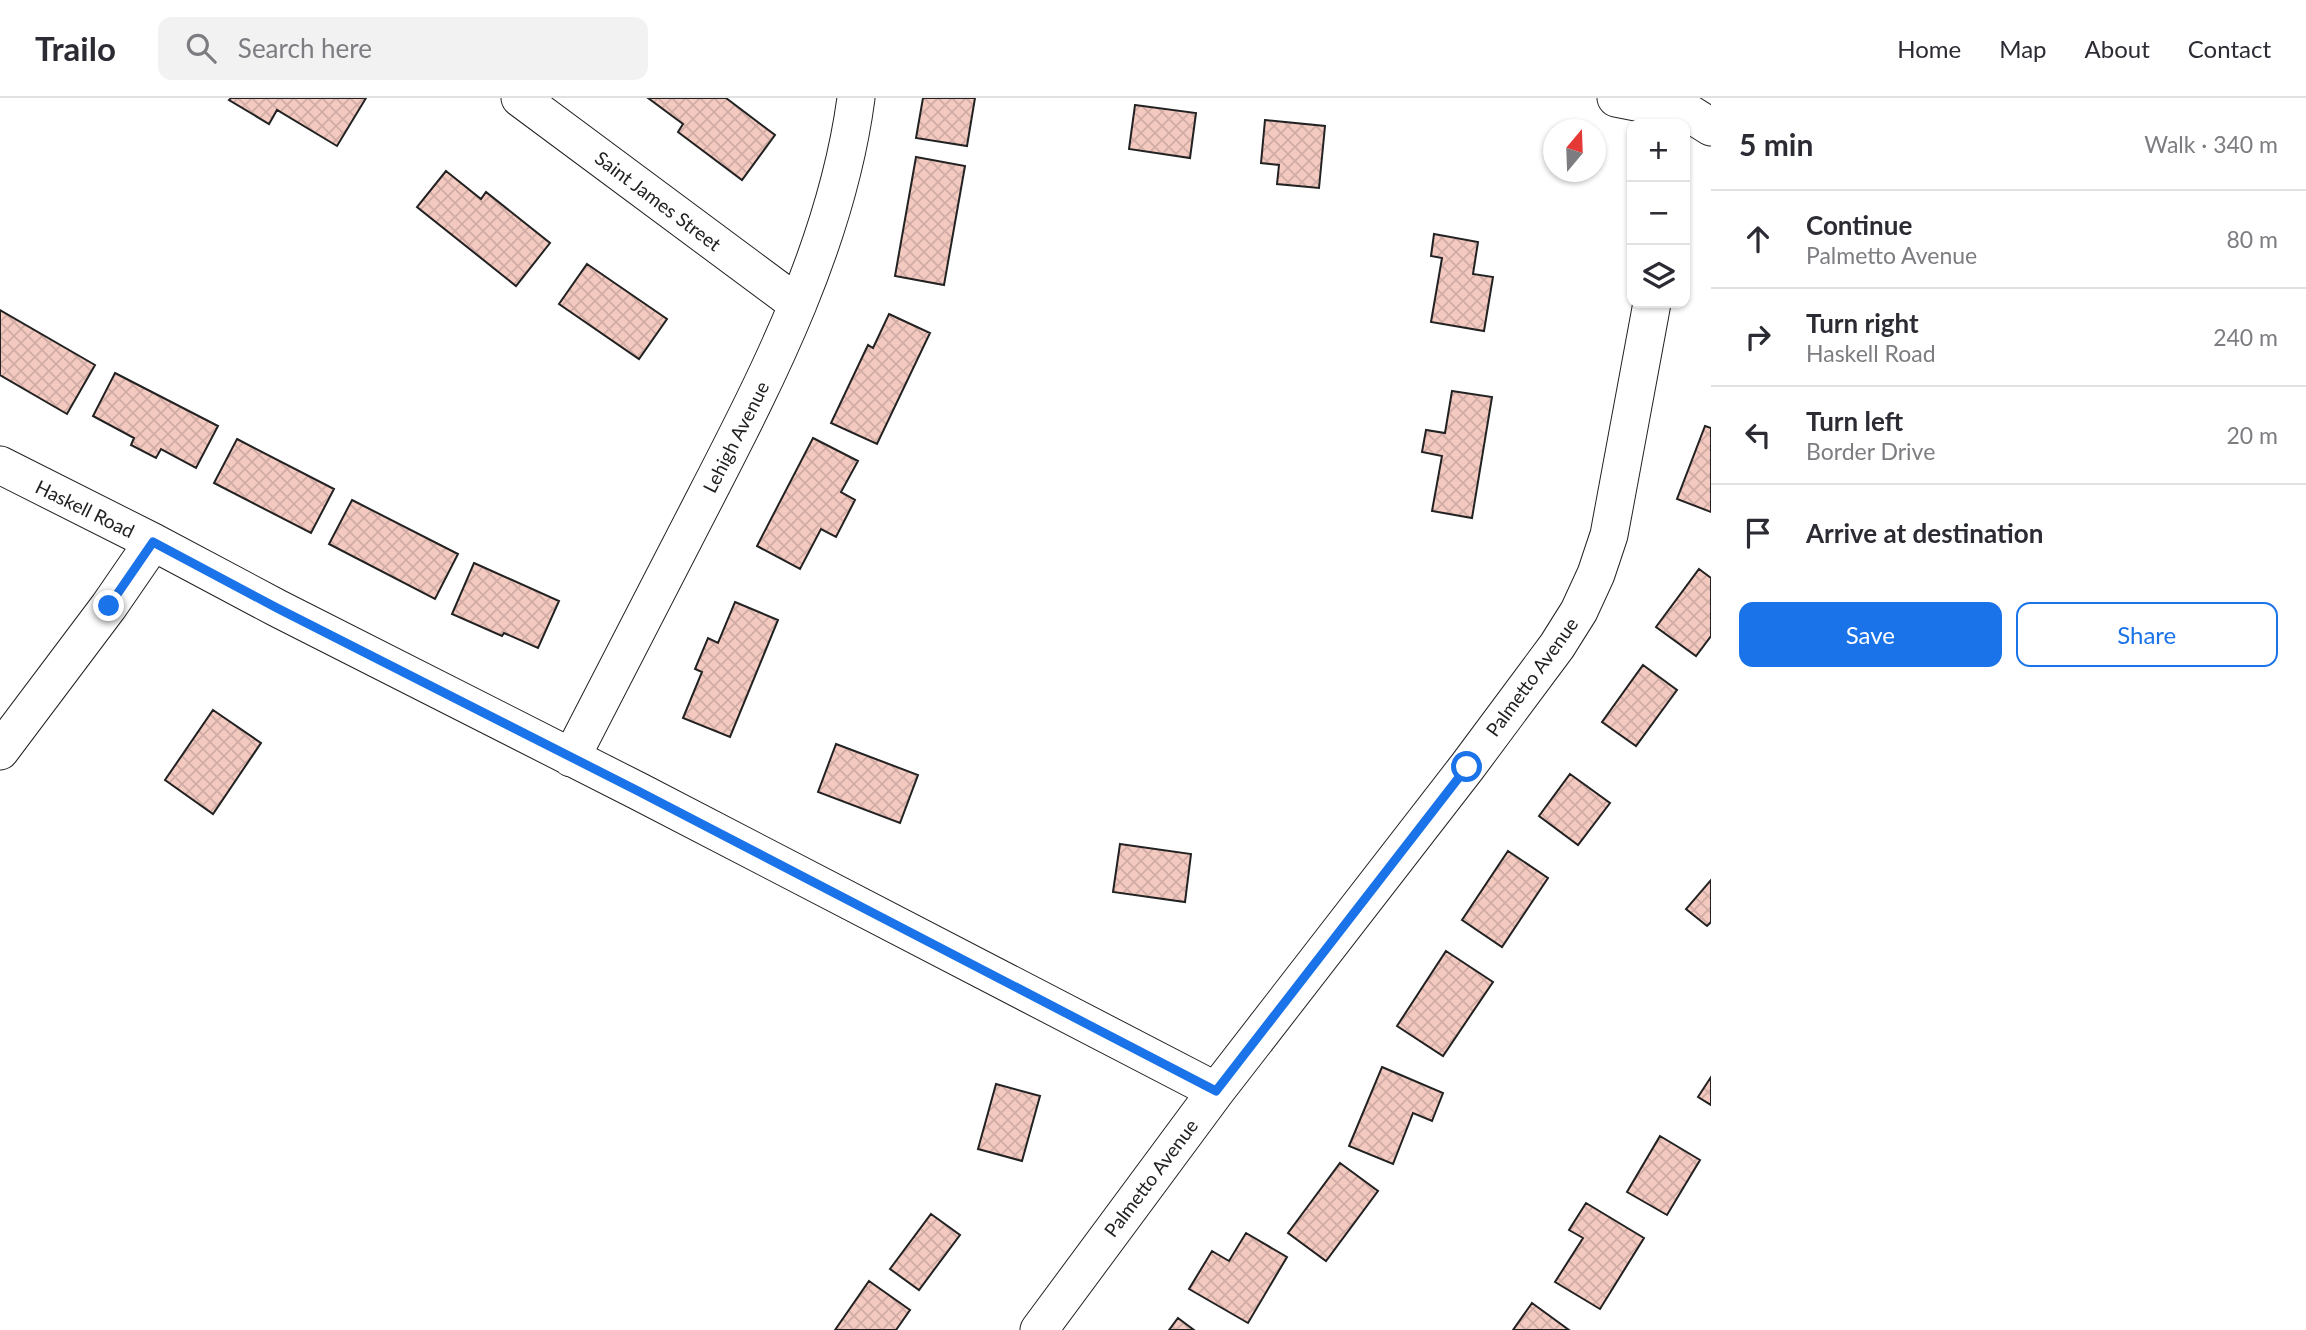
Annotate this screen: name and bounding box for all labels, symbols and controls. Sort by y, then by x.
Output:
search box [158,17,648,80]
text: Trailo [35,28,116,68]
icon: search [182,29,220,67]
text: Search here [238,32,372,64]
text: Home [1897,34,1961,63]
text: Map [1999,34,2047,63]
text: About [2085,34,2150,63]
text: Contact [2188,34,2271,63]
north arrow [1543,119,1606,182]
map controls [1627,119,1690,308]
button: + [1627,119,1690,182]
text: 5 min [1739,126,1813,162]
text: Walk · 340 m [2144,130,2278,158]
street label: Saint James Street [591,146,726,256]
button: − [1627,182,1690,245]
text: Continue [1806,209,1912,241]
icon: ahead [1739,220,1777,258]
text: 80 m [2227,225,2278,253]
text: Palmetto Avenue [1806,241,1977,269]
button: layers [1627,245,1690,308]
text: Turn right [1806,307,1919,339]
icon: right [1739,318,1777,356]
text: 240 m [2213,323,2278,351]
text: Haskell Road [1806,339,1936,367]
street label: Lehigh Avenue [698,377,773,496]
text: Turn left [1806,405,1903,437]
icon: left [1739,416,1777,454]
text: 20 m [2227,421,2278,449]
text: Border Drive [1806,437,1935,465]
street label: Haskell Road [32,475,138,542]
icon: arrive [1739,514,1777,552]
text: Arrive at destination [1806,517,2043,549]
route end [93,590,124,621]
button: Save [1739,602,2002,667]
button: Share [2016,602,2278,667]
street label: Palmetto Avenue [1481,613,1582,741]
route start [1451,751,1482,782]
street label: Palmetto Avenue [1099,1114,1202,1241]

